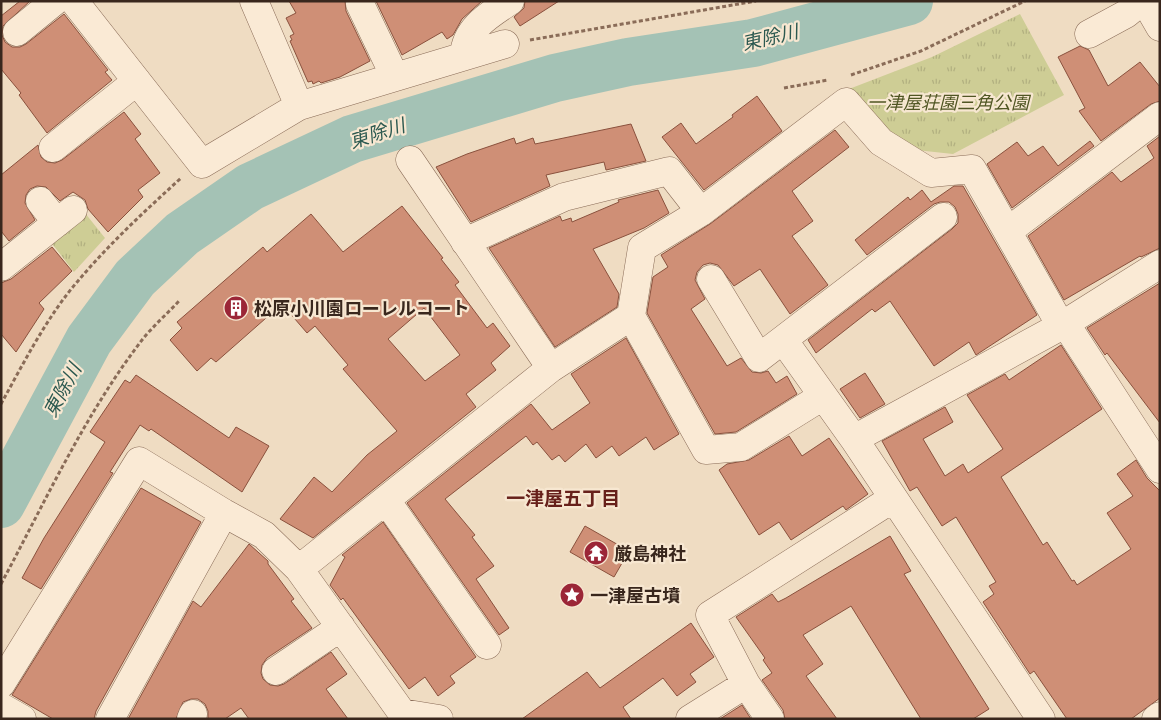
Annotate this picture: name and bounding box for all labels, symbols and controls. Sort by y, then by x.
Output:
water label: 東除川 [739,17,803,56]
park label: 一津屋荘園三角公園 [867,90,1032,115]
water label: 東除川 [346,111,410,154]
building icon: 松原小川園ローレルコート [223,295,249,321]
place label: 松原小川園ローレルコート [254,296,470,321]
water label: 東除川 [37,357,88,421]
district label: 一津屋五丁目 [506,485,620,511]
temple icon: 厳島神社 [583,540,609,566]
place label: 厳島神社 [614,541,686,566]
place icon: 一津屋古墳 [559,582,585,608]
place label: 一津屋古墳 [590,583,680,608]

